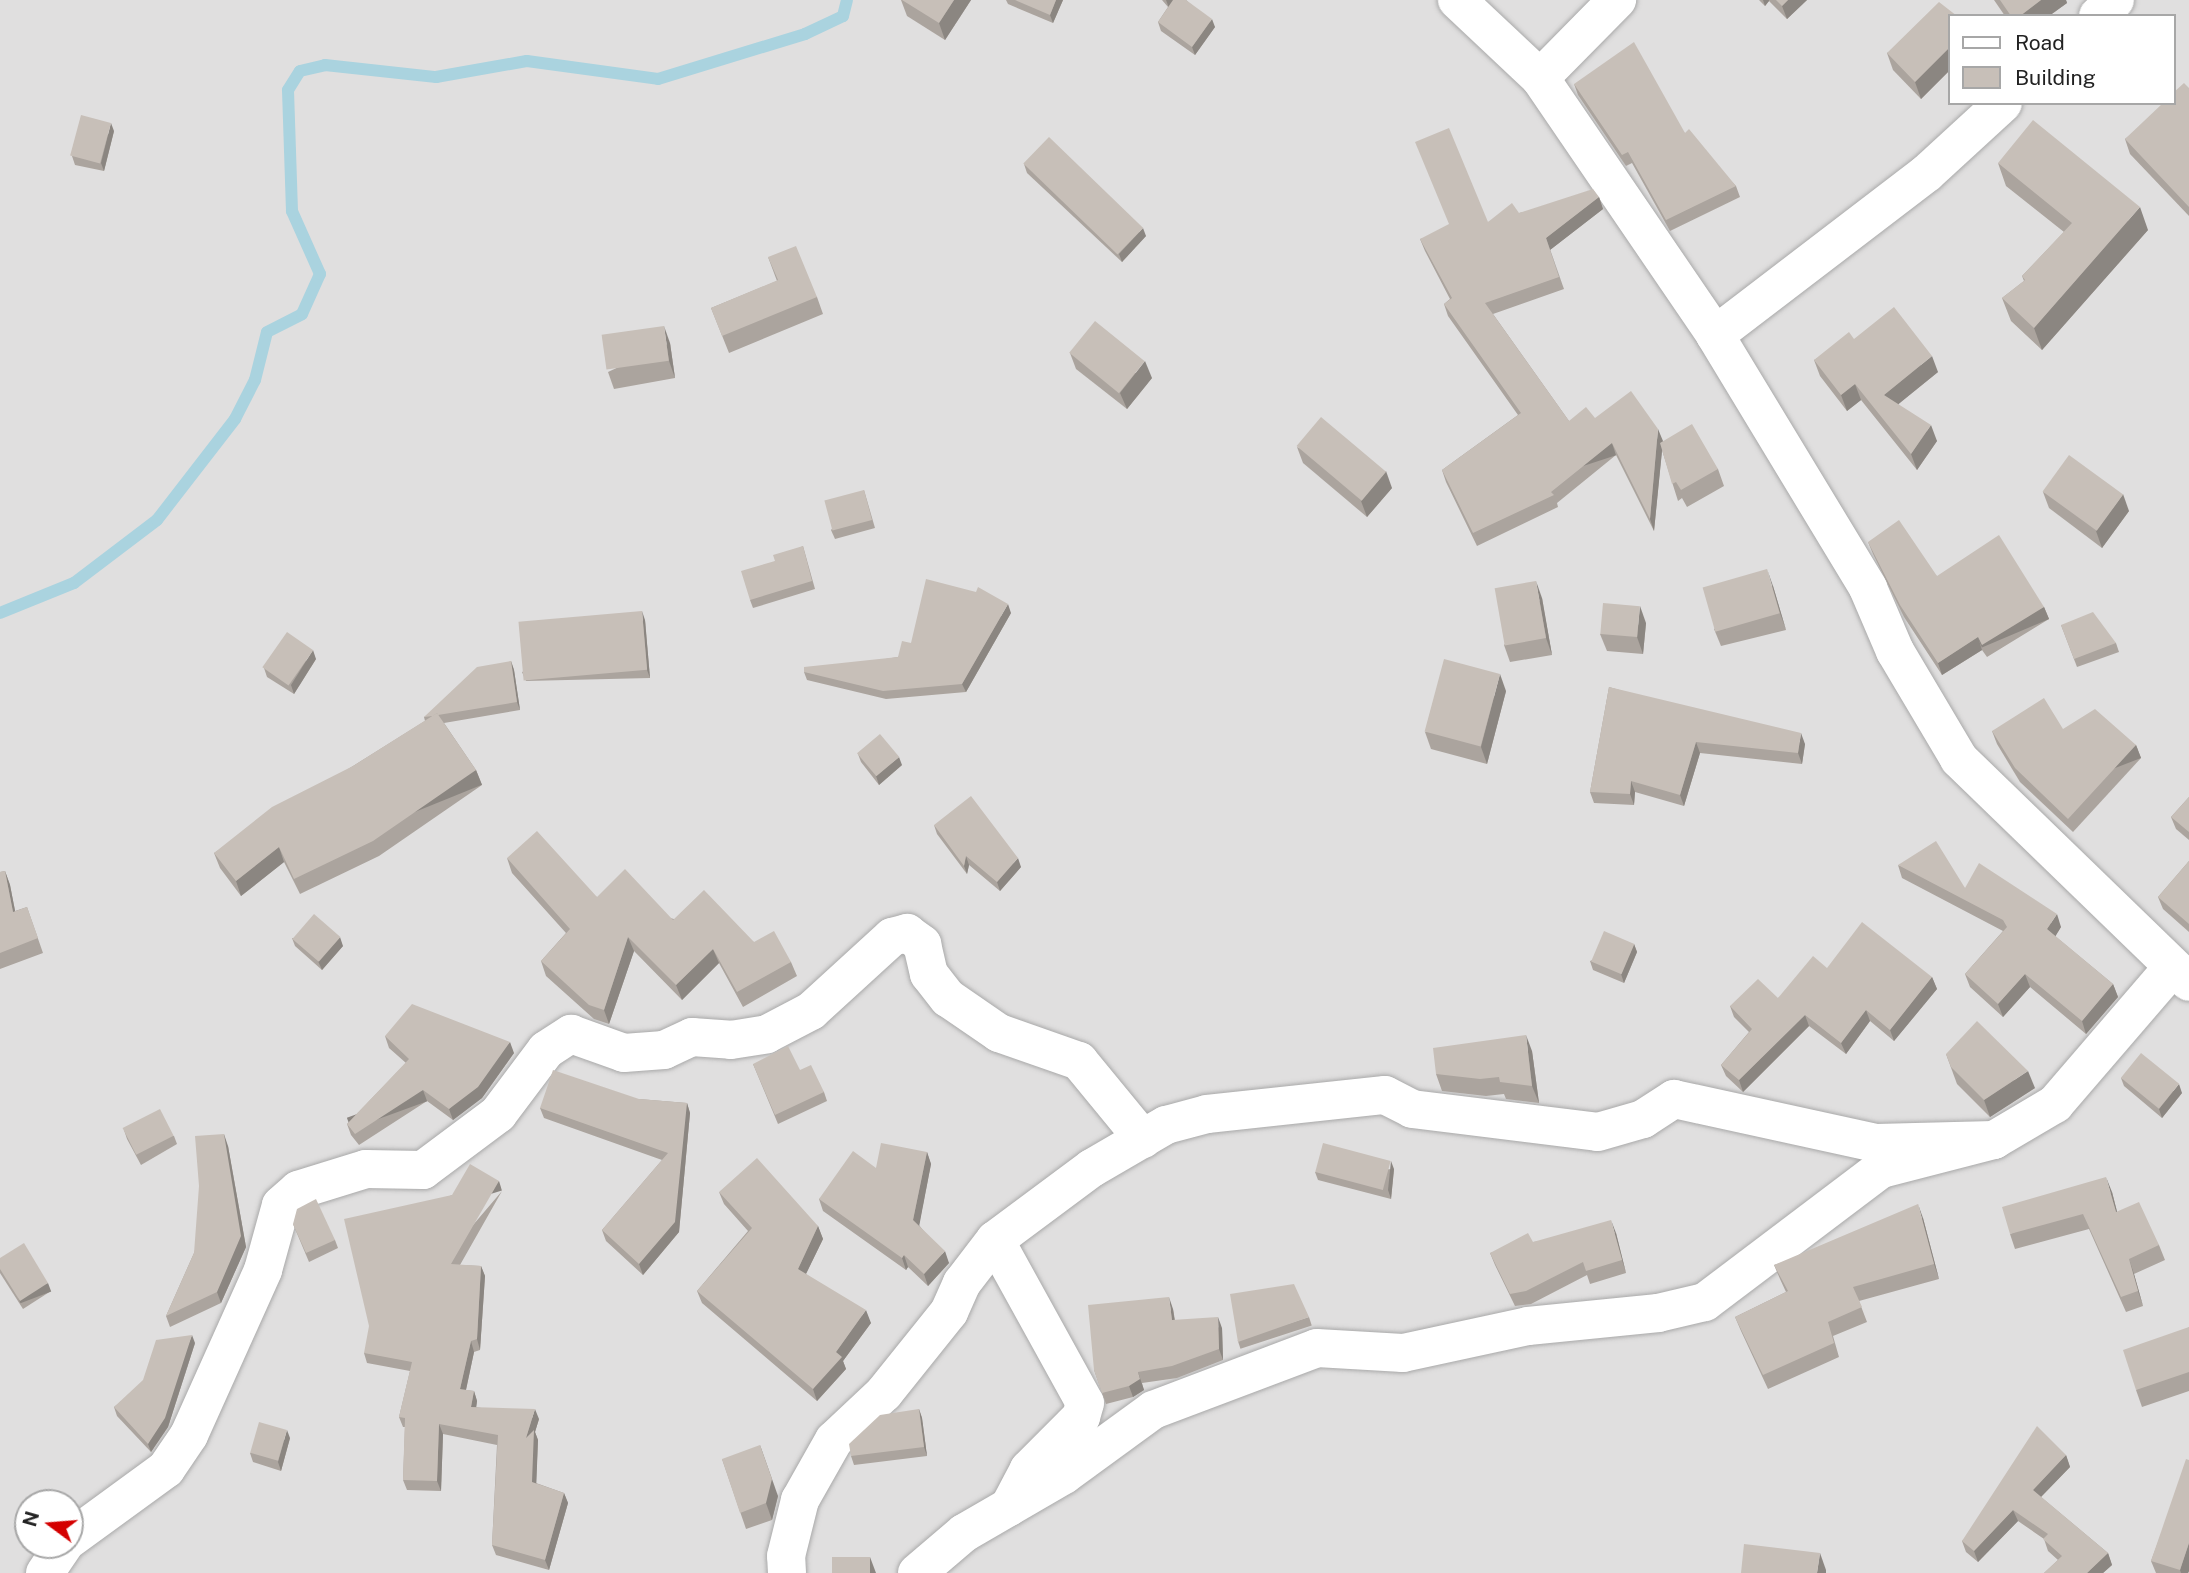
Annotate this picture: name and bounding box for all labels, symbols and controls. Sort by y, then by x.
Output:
legend [1948,14,2175,105]
text: Road [2015,30,2065,55]
text: Building [2015,65,2096,90]
north arrow [14,1489,84,1559]
text: N [18,1509,43,1529]

